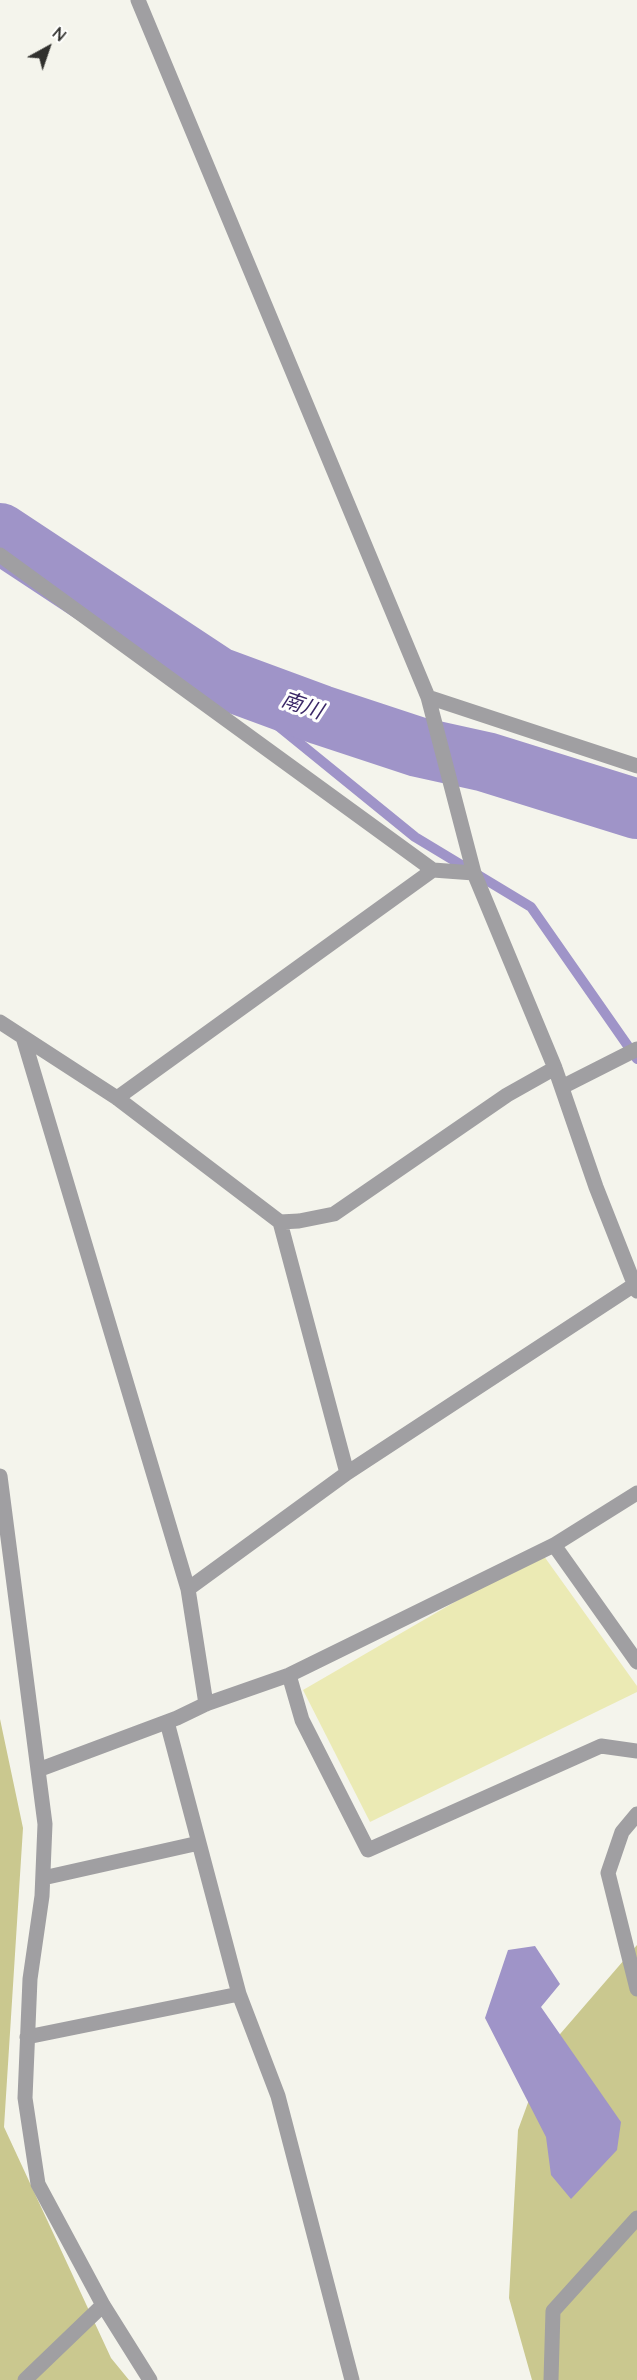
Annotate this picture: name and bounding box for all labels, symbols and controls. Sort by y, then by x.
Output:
north arrow [18,18,78,78]
text: N [49,23,70,46]
water label: 南川 [278,687,326,725]

